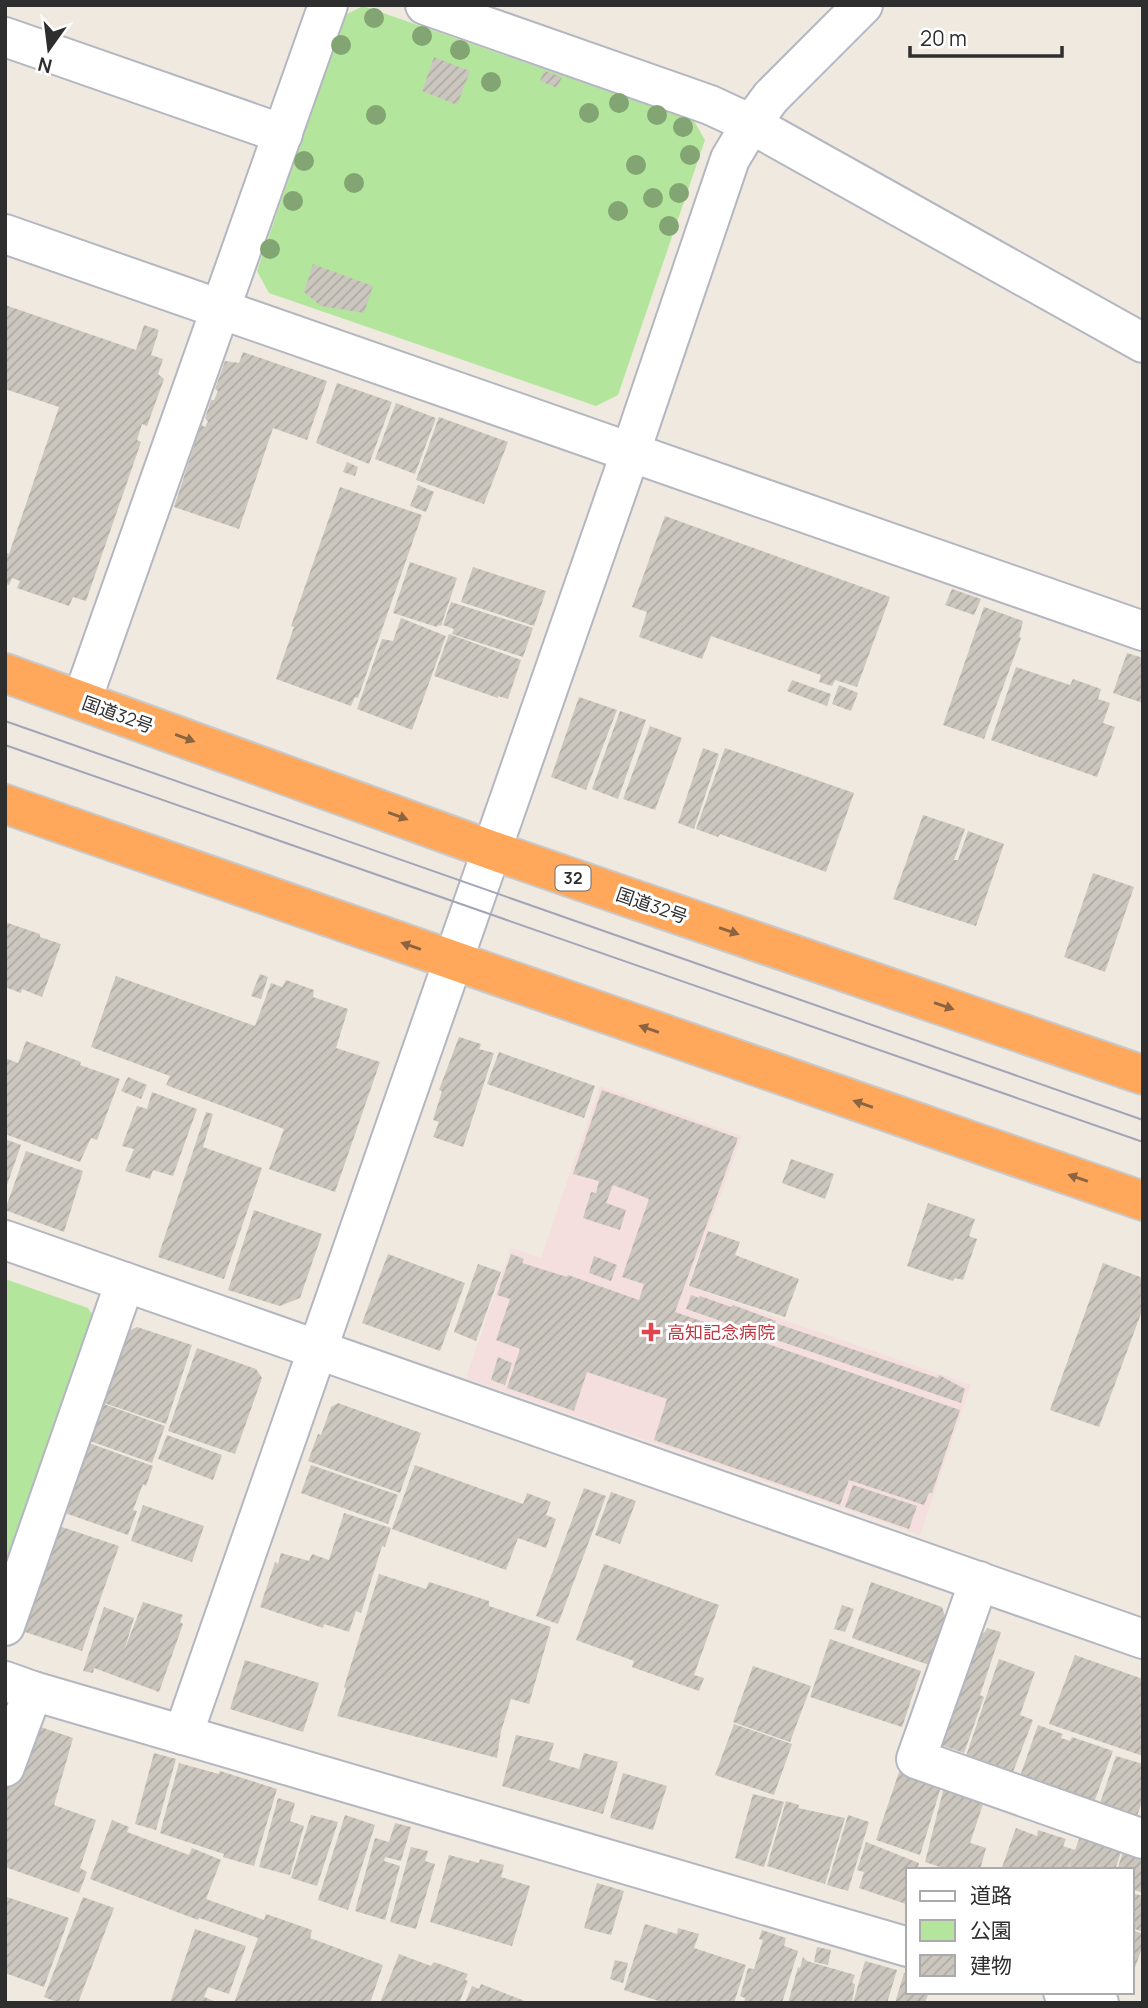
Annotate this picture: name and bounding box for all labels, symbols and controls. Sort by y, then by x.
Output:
north arrow [14,14,84,84]
scale bar [910,14,1062,58]
text: 20 m [920,24,967,52]
text: N [35,51,55,80]
street label: 国道32号 [79,690,157,738]
one-way arrow [174,733,195,744]
one-way arrow [388,811,409,822]
road number: 32 [556,866,590,890]
street label: 国道32号 [613,882,691,928]
one-way arrow [718,926,739,937]
one-way arrow [400,940,421,951]
one-way arrow [933,1001,954,1012]
one-way arrow [638,1023,659,1034]
one-way arrow [853,1098,874,1109]
one-way arrow [1068,1172,1089,1183]
place label: 高知記念病院 [667,1320,775,1344]
marker: 高知記念病院 [641,1322,661,1342]
legend [906,1868,1134,1994]
text: 道路 [970,1881,1012,1909]
text: 公園 [970,1916,1012,1944]
text: 建物 [970,1951,1012,1979]

